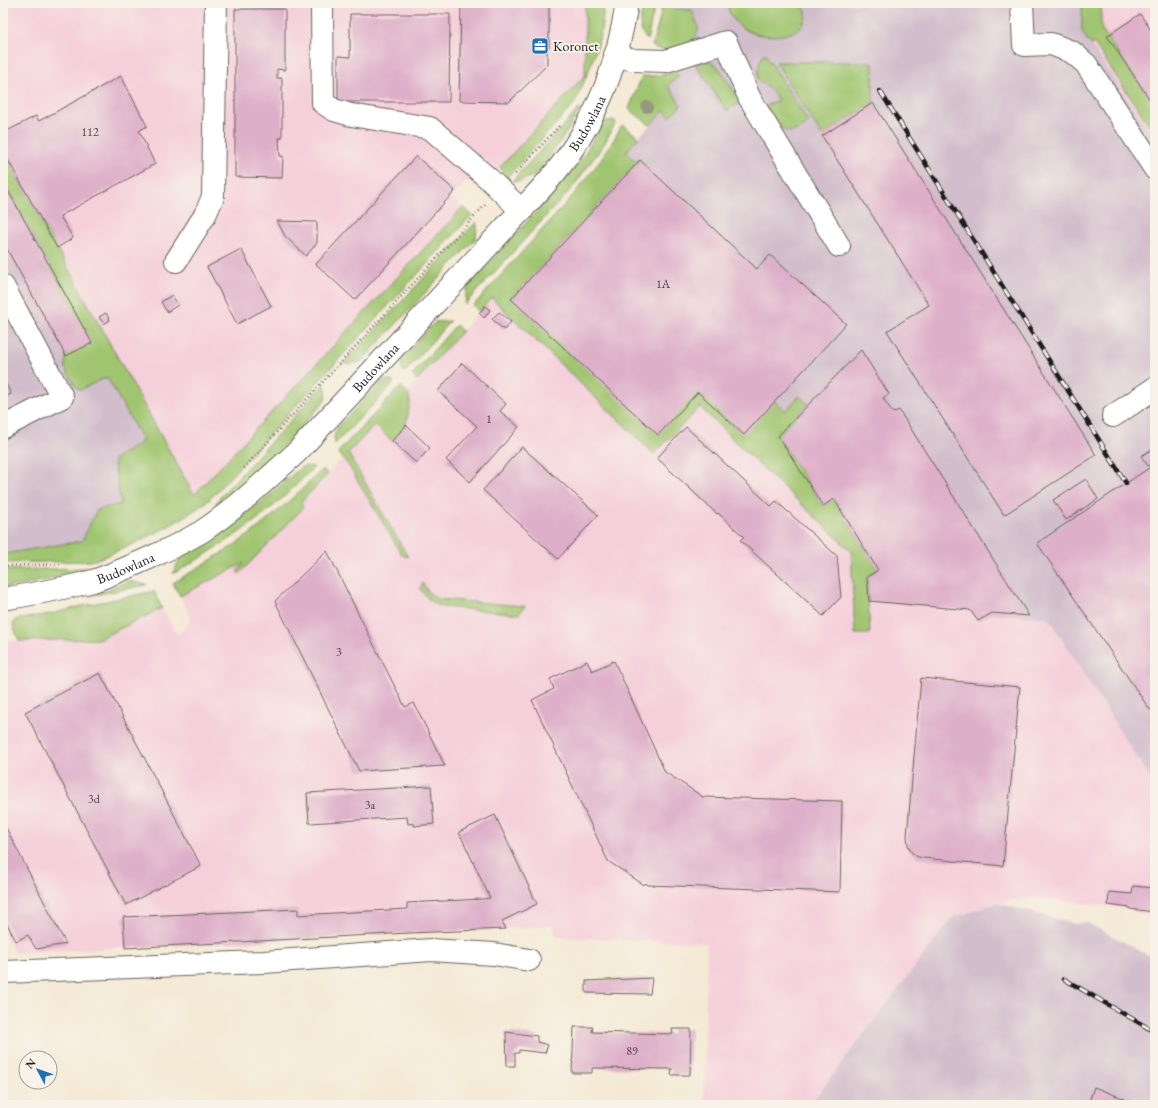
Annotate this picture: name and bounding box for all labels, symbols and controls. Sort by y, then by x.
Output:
office icon: Koronet [530,36,550,56]
place label: Koronet [553,37,599,55]
street label: Budowlana [564,92,610,155]
house number: 112 [81,124,99,140]
house number: 1A [656,276,671,292]
street label: Budowlana [348,339,403,396]
house number: 1 [486,411,492,427]
street label: Budowlana [94,548,158,588]
house number: 3 [336,644,342,660]
house number: 3d [88,791,101,807]
house number: 3a [365,797,375,813]
house number: 89 [626,1043,638,1059]
north arrow [18,1050,58,1090]
text: N [22,1055,39,1071]

